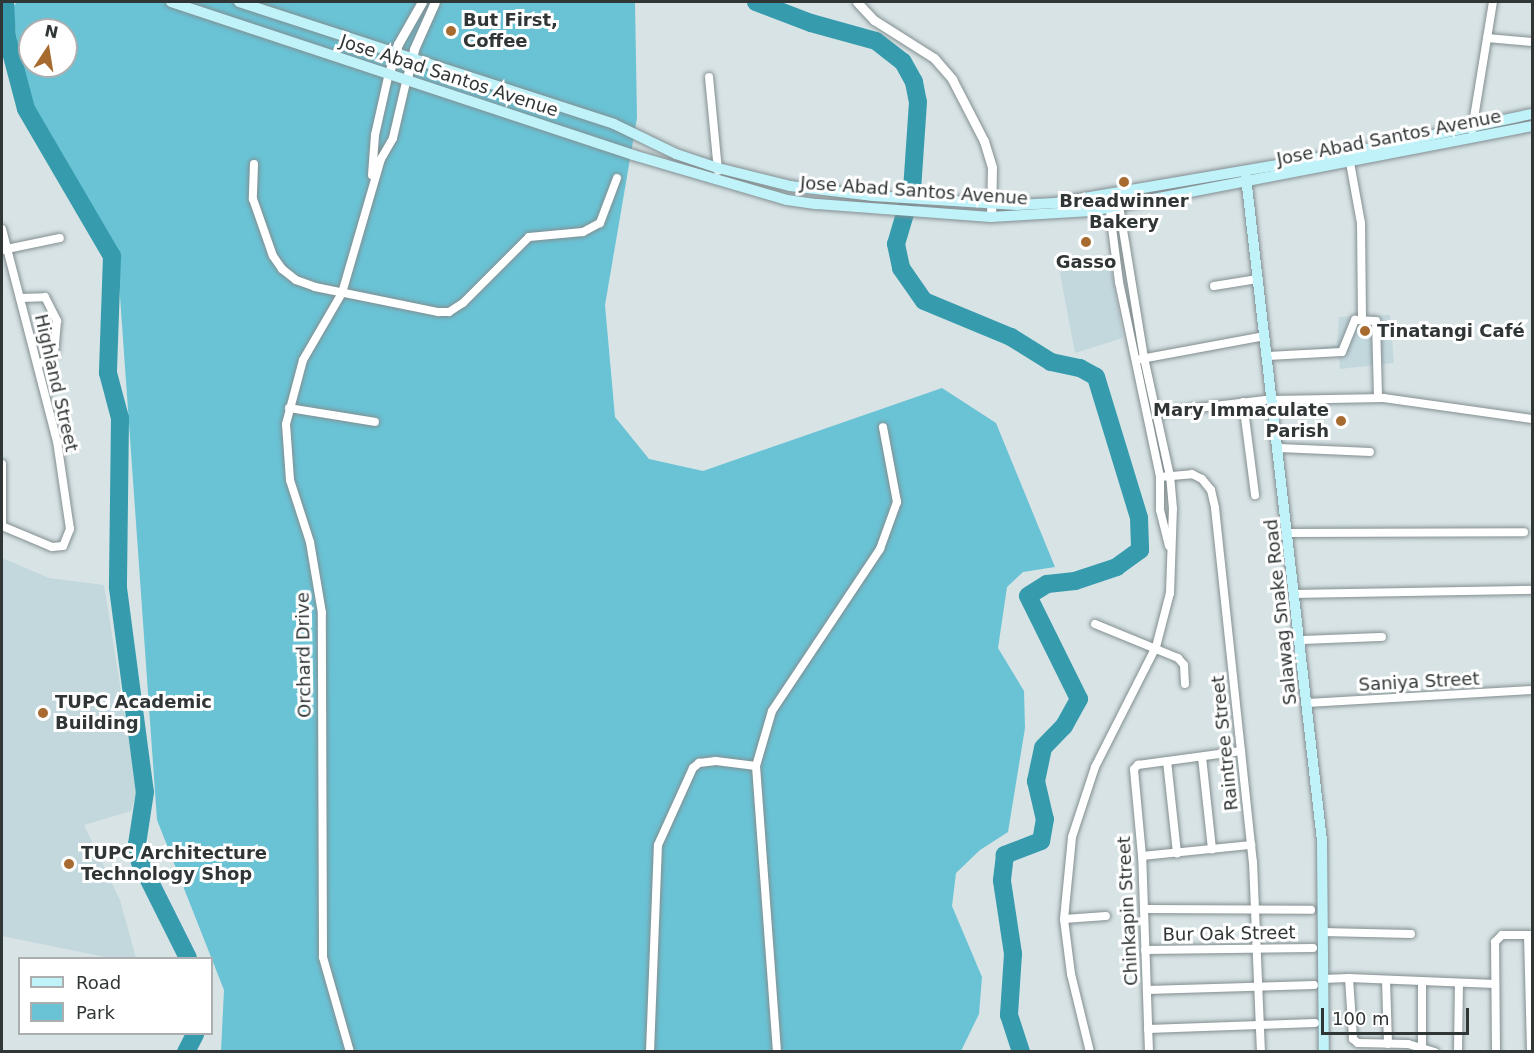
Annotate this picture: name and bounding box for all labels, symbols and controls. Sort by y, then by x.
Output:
place label: But First, Coffee [463,10,558,52]
north arrow [18,18,78,78]
text: N [43,21,60,43]
marker: But First, Coffee [444,24,458,38]
street label: Jose Abad Santos Avenue [337,30,561,122]
street label: Jose Abad Santos Avenue [1275,106,1503,170]
street label: Jose Abad Santos Avenue [799,172,1029,210]
marker: Breadwinner Bakery [1117,175,1131,189]
place label: Breadwinner Bakery [1059,191,1189,234]
marker: Gasso [1079,235,1093,249]
place label: Gasso [1056,251,1116,273]
street label: Highland Street [30,312,82,454]
place label: Tinatangi Café [1377,320,1525,342]
marker: Tinatangi Café [1358,324,1372,338]
place label: Mary Immaculate Parish [1153,400,1329,442]
marker: Mary Immaculate Parish [1334,414,1348,428]
street label: Salawag Snake Road [1260,518,1302,706]
street label: Orchard Drive [292,592,316,718]
street label: Saniya Street [1358,668,1480,696]
street label: Raintree Street [1207,674,1243,812]
place label: TUPC Academic Building [55,692,212,734]
marker: TUPC Academic Building [36,706,50,720]
street label: Chinkapin Street [1113,836,1143,986]
place label: TUPC Architecture Technology Shop [81,843,267,886]
marker: TUPC Architecture Technology Shop [62,857,76,871]
street label: Bur Oak Street [1162,922,1296,946]
legend [18,957,213,1035]
text: Road [76,972,121,993]
scale bar [1324,996,1472,1034]
text: Park [76,1002,115,1023]
text: 100 m [1332,1008,1390,1029]

